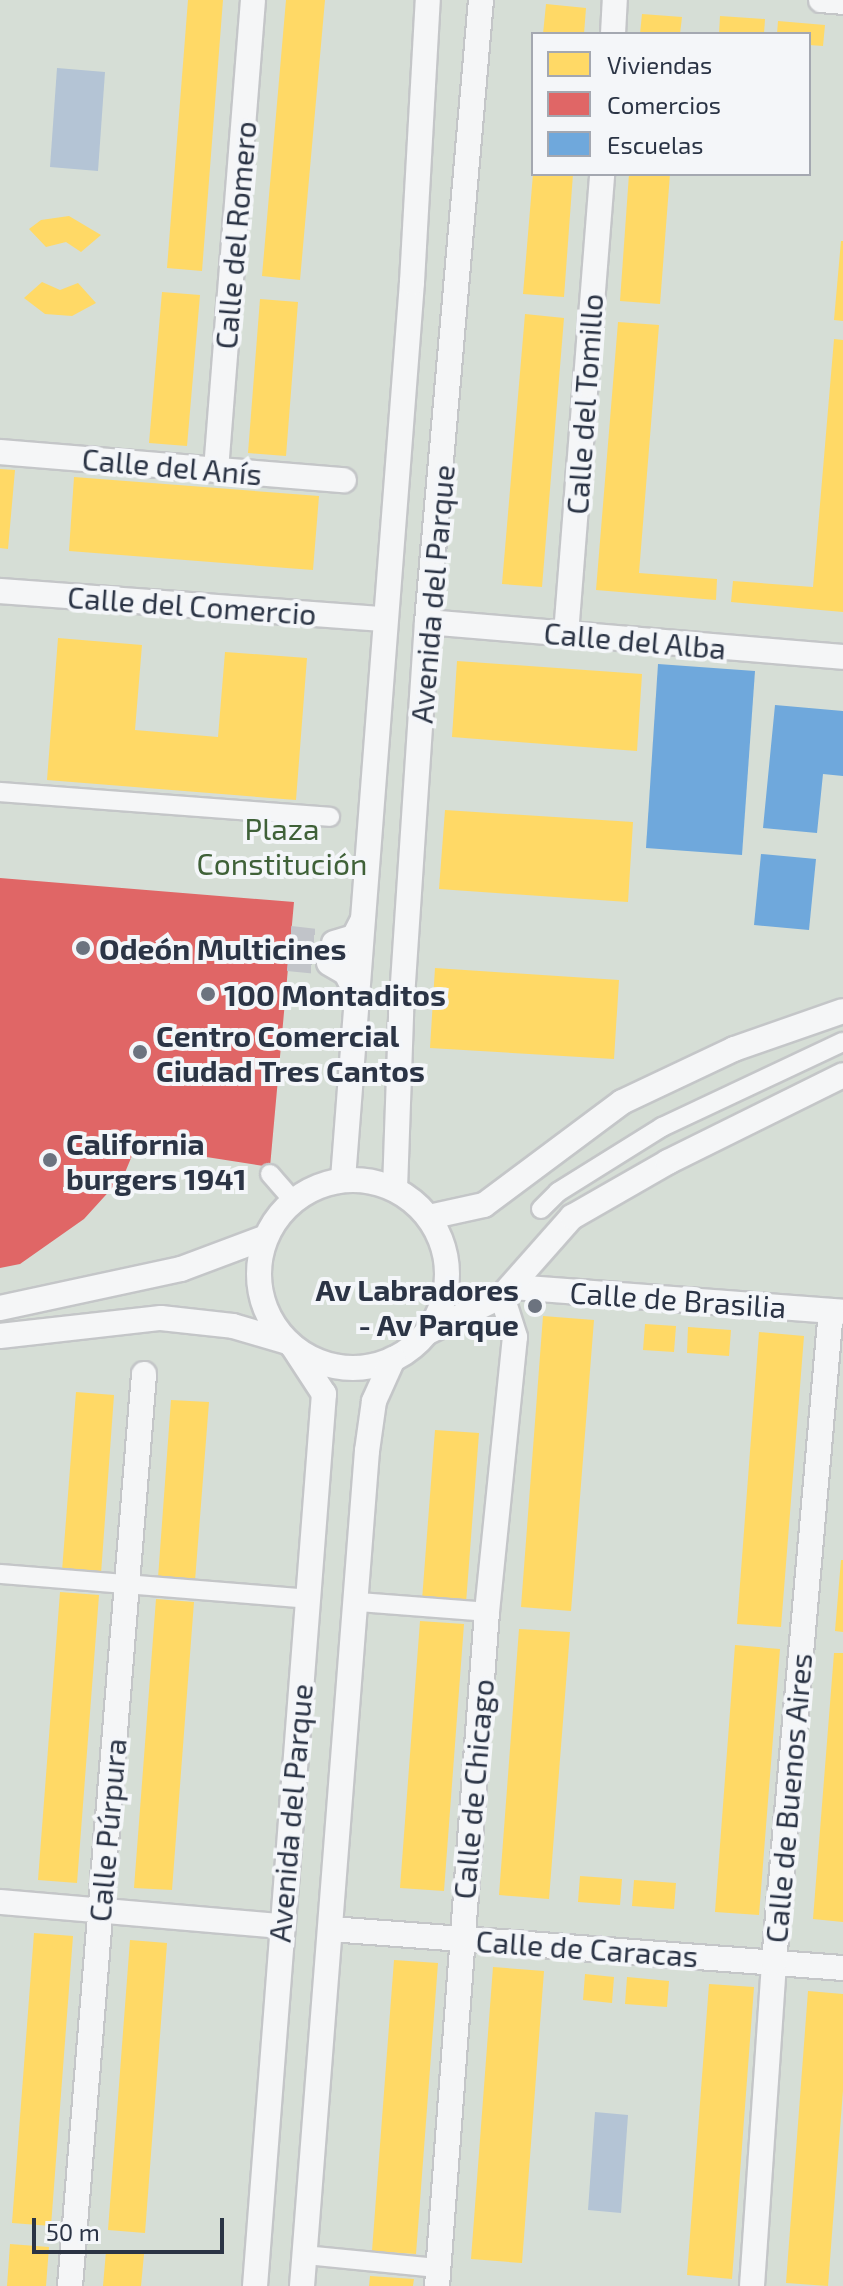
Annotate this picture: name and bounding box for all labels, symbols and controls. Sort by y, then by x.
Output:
legend [531,32,811,176]
text: Viviendas [607,50,712,79]
text: Comercios [607,90,721,119]
street label: Calle del Romero [207,119,263,351]
text: Escuelas [607,130,703,159]
street label: Calle del Tomillo [558,292,610,516]
street label: Calle del Anís [80,440,264,492]
street label: Avenida del Parque [403,463,461,725]
street label: Calle del Comercio [66,578,318,632]
street label: Calle del Alba [542,614,728,666]
park label: Plaza Constitución [197,810,367,880]
place label: Odeón Multicines [99,930,346,966]
marker: Odeón Multicines [74,939,92,957]
place label: 100 Montaditos [224,976,446,1012]
marker: 100 Montaditos [199,985,217,1003]
place label: Centro Comercial Ciudad Tres Cantos [156,1017,425,1088]
marker: Centro Comercial Ciudad Tres Cantos [131,1043,149,1061]
place label: California burgers 1941 [66,1125,246,1196]
marker: California burgers 1941 [41,1151,59,1169]
place label: Av Labradores - Av Parque [315,1271,519,1342]
street label: Calle de Brasilia [569,1273,787,1325]
marker: Av Labradores - Av Parque [526,1297,544,1315]
street label: Calle de Buenos Aires [757,1651,819,1945]
street label: Calle de Chicago [445,1677,501,1901]
street label: Avenida del Parque [261,1682,319,1944]
street label: Calle Púrpura [81,1737,133,1923]
street label: Calle de Caracas [475,1922,699,1974]
scale bar [36,2202,228,2252]
text: 50 m [46,2217,100,2246]

